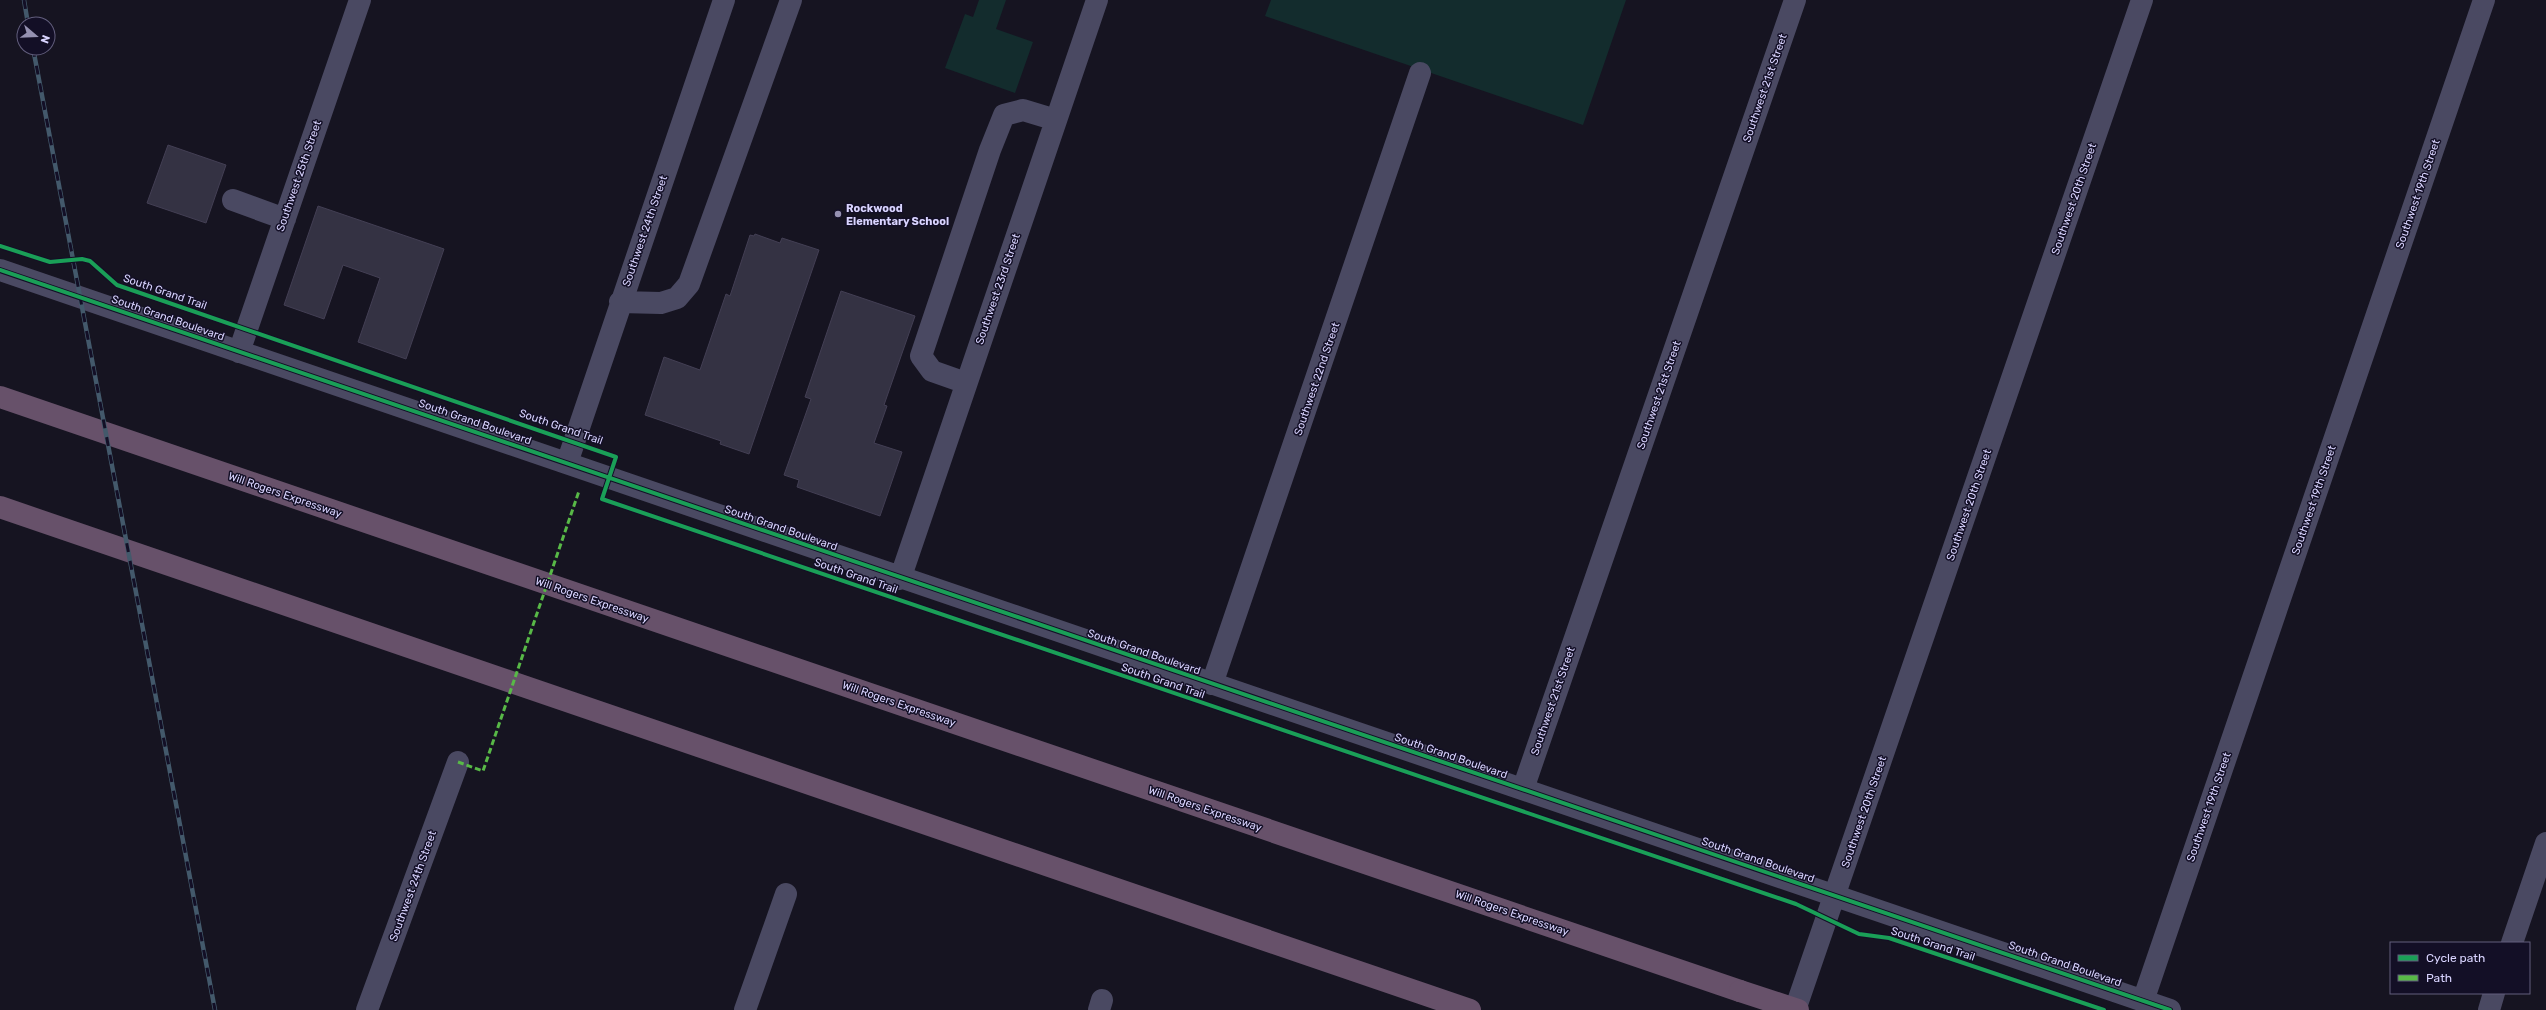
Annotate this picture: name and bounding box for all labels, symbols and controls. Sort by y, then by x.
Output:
north arrow [16,16,56,56]
street label: Southwest 21st Street [1740,31,1790,144]
text: N [38,33,52,45]
street label: Southwest 25th Street [274,118,324,233]
street label: Southwest 19th Street [2393,137,2443,250]
street label: Southwest 20th Street [2049,141,2099,256]
street label: Southwest 24th Street [620,173,670,288]
place label: Rockwood Elementary School [846,202,949,228]
marker: Rockwood Elementary School [833,209,843,219]
street label: Southwest 23rd Street [973,231,1023,346]
street label: South Grand Trail [121,272,209,312]
street label: South Grand Boulevard [110,293,226,343]
street label: Southwest 22nd Street [1292,320,1343,437]
street label: Southwest 21st Street [1634,338,1684,451]
street label: South Grand Boulevard [417,397,533,447]
street label: South Grand Trail [517,407,605,447]
street label: Southwest 19th Street [2289,443,2339,556]
street label: Southwest 20th Street [1944,447,1994,562]
street label: Will Rogers Expressway [226,469,344,521]
street label: South Grand Boulevard [723,503,839,553]
street label: South Grand Trail [812,556,900,596]
street label: Will Rogers Expressway [533,574,651,626]
street label: South Grand Boulevard [1086,627,1202,677]
street label: Southwest 21st Street [1528,644,1578,757]
street label: South Grand Trail [1119,661,1207,701]
street label: Will Rogers Expressway [840,678,958,730]
street label: South Grand Boulevard [1393,731,1509,781]
street label: Southwest 19th Street [2184,750,2234,863]
street label: Southwest 20th Street [1839,754,1889,869]
street label: Will Rogers Expressway [1146,783,1264,835]
street label: Southwest 24th Street [387,828,439,943]
street label: South Grand Boulevard [1700,835,1816,885]
street label: Will Rogers Expressway [1453,887,1571,939]
street label: South Grand Trail [1889,924,1977,964]
street label: South Grand Boulevard [2007,939,2123,989]
legend [2390,942,2530,994]
text: Cycle path [2426,951,2485,965]
text: Path [2426,971,2452,985]

